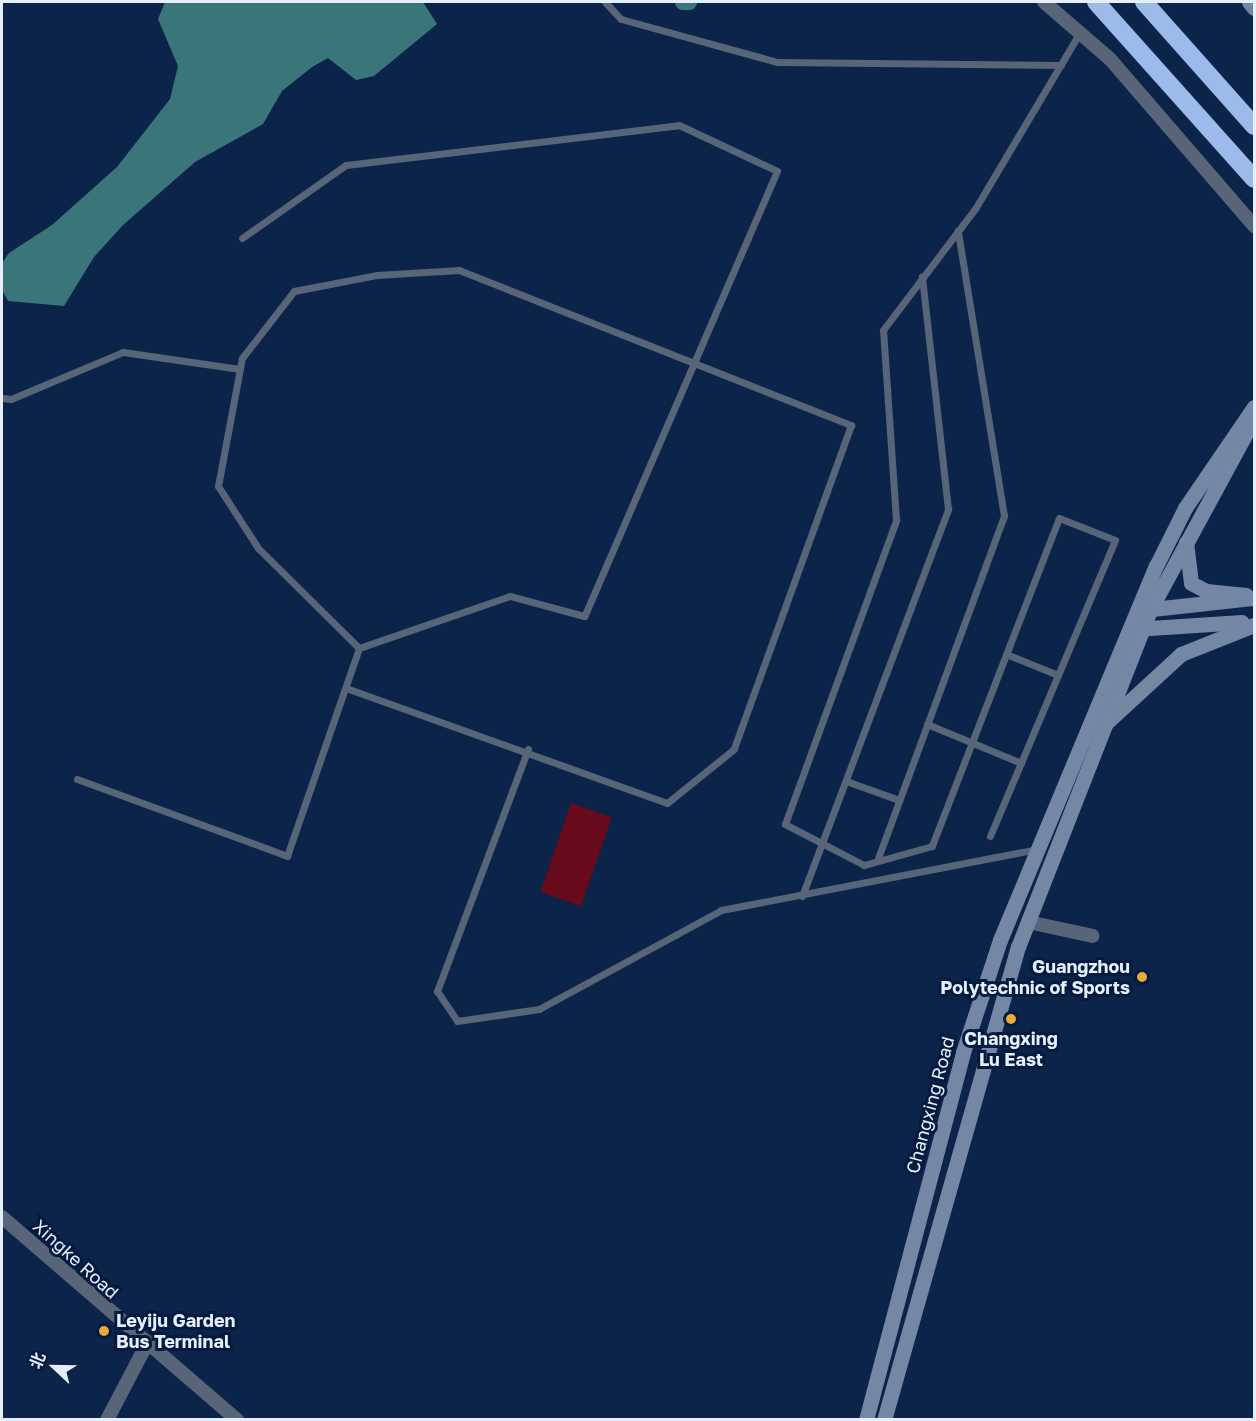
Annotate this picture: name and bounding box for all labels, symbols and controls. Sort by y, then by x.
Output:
place label: Guangzhou Polytechnic of Sports [940,956,1130,998]
marker: Guangzhou Polytechnic of Sports [1135,970,1149,984]
marker: Changxing Lu East [1004,1012,1018,1026]
place label: Changxing Lu East [964,1028,1058,1070]
street label: Changxing Road [901,1034,959,1176]
street label: Xingke Road [29,1215,123,1303]
place label: Leyiju Garden Bus Terminal [116,1310,235,1352]
marker: Leyiju Garden Bus Terminal [97,1324,111,1338]
north arrow [24,1337,84,1397]
text: 北 [25,1349,50,1371]

